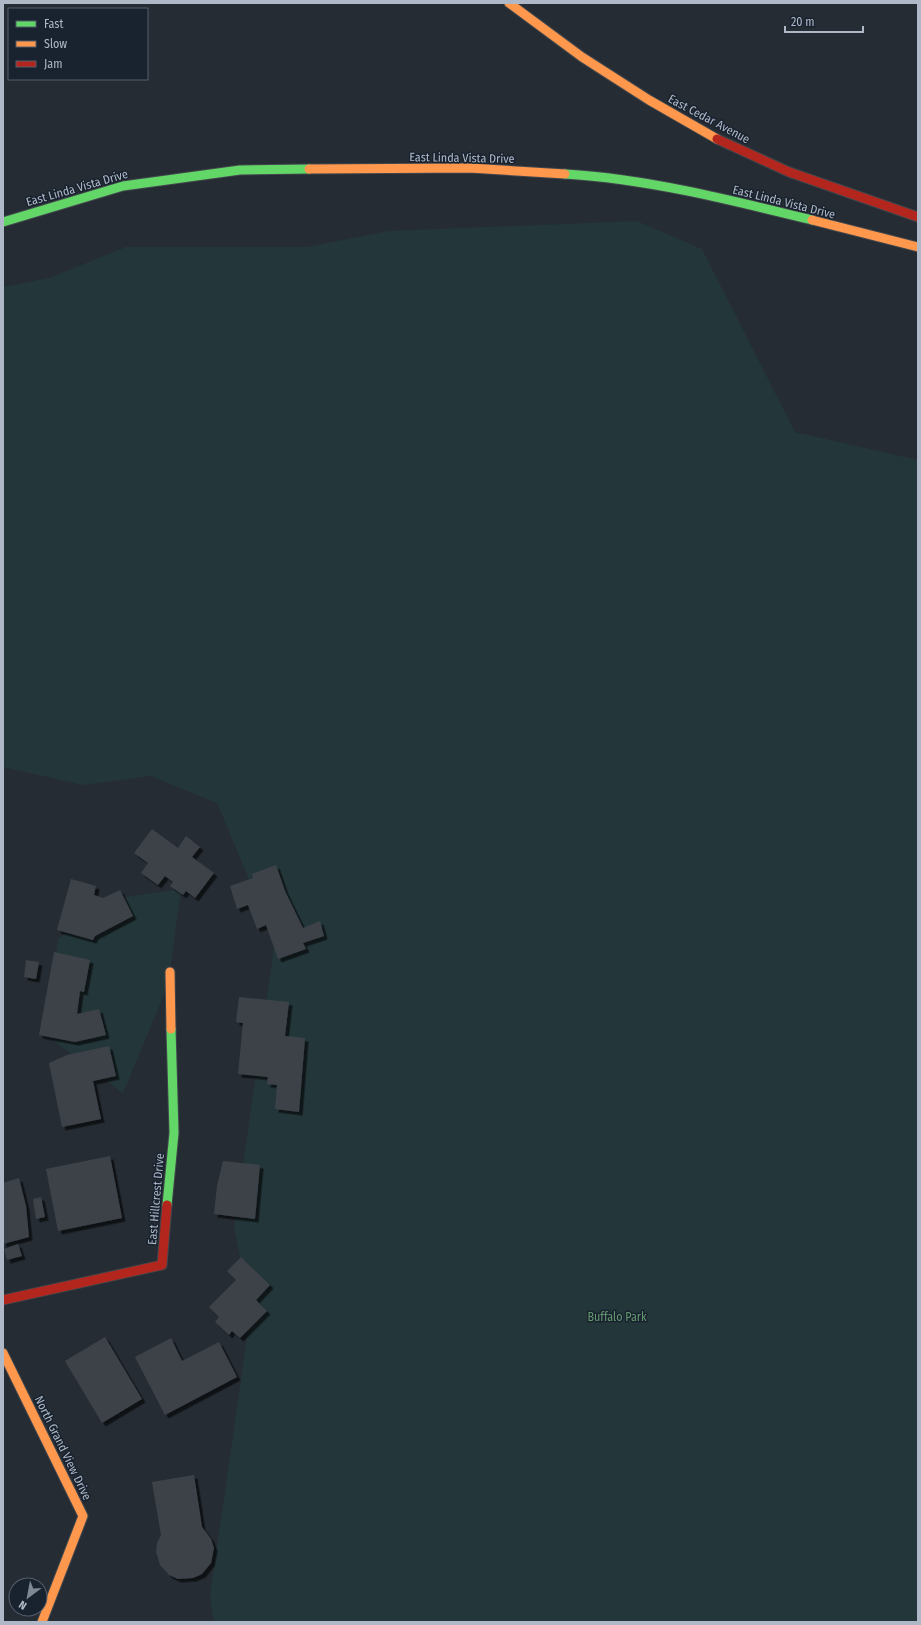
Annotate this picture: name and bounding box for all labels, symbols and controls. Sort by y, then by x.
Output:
legend [8,8,148,80]
scale bar [785,8,863,34]
text: 20 m [791,15,815,29]
text: Fast [44,17,63,31]
text: Slow [44,37,67,51]
text: Jam [44,57,62,71]
street label: East Cedar Avenue [666,92,752,146]
street label: East Linda Vista Drive [409,150,515,166]
street label: East Linda Vista Drive [25,167,130,209]
street label: East Linda Vista Drive [731,182,837,222]
street label: East Hillcrest Drive [145,1153,167,1245]
park label: Buffalo Park [587,1310,647,1324]
street label: North Grand View Drive [32,1394,94,1502]
north arrow [8,1577,48,1617]
text: N [17,1598,29,1612]

